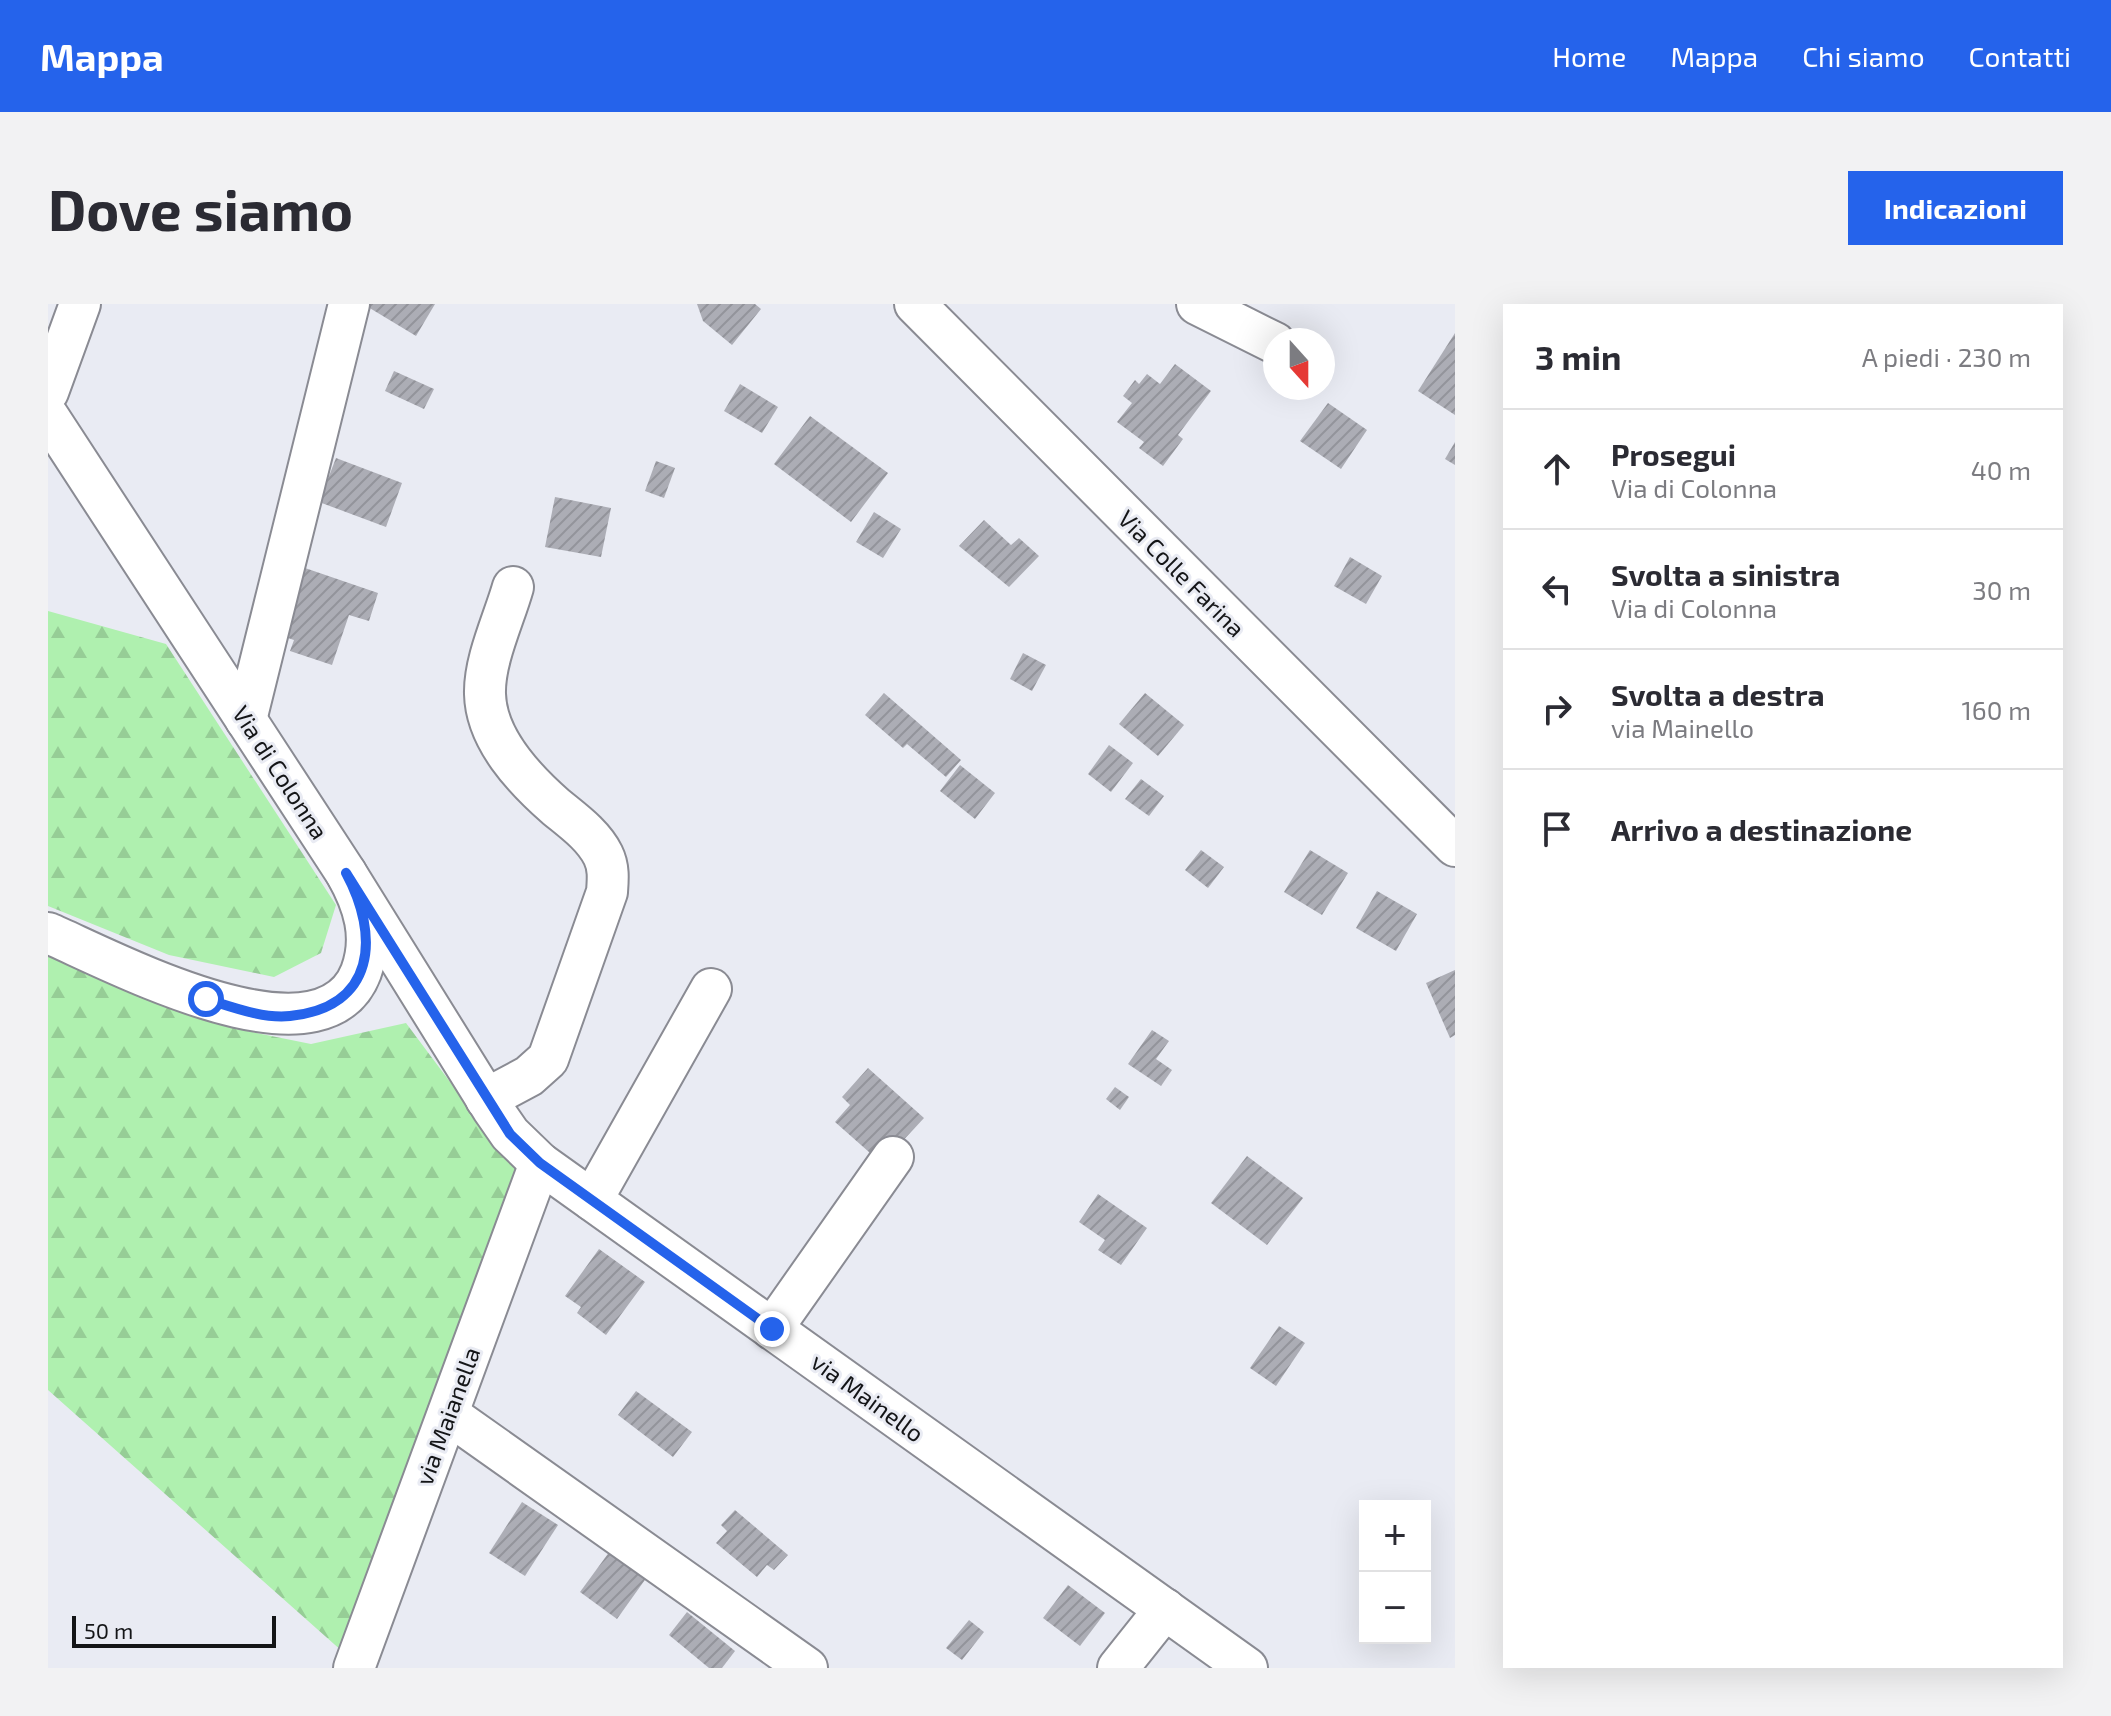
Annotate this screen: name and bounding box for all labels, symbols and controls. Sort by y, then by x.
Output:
text: Mappa [40,33,164,79]
text: Home [1552,39,1626,73]
text: Mappa [1670,39,1758,73]
text: Chi siamo [1802,39,1925,73]
text: Contatti [1969,39,2071,73]
button: Indicazioni [1848,171,2063,245]
text: Dove siamo [48,175,353,242]
north arrow [1263,328,1335,400]
text: 3 min [1535,336,1621,377]
text: A piedi · 230 m [1862,341,2031,372]
text: Prosegui [1611,436,1736,472]
icon: ahead [1535,447,1579,491]
text: 40 m [1971,454,2031,485]
text: Via di Colonna [1611,472,1777,503]
street label: Via Colle Farina [1113,504,1251,642]
text: Svolta a sinistra [1611,556,1840,592]
icon: left [1535,567,1579,611]
text: 30 m [1972,574,2031,605]
text: Via di Colonna [1611,592,1777,623]
text: Svolta a destra [1611,676,1825,712]
icon: right [1535,687,1579,731]
text: 160 m [1962,694,2031,725]
street label: Via di Colonna [227,700,335,844]
text: via Mainello [1611,712,1754,743]
icon: arrive [1535,807,1579,851]
text: Arrivo a destinazione [1611,811,1912,847]
route start [188,981,224,1017]
route end [754,1311,790,1347]
street label: via Maianella [409,1343,485,1489]
street label: via Mainello [806,1346,930,1448]
map controls [1359,1500,1431,1644]
button: + [1359,1500,1431,1572]
button: − [1359,1572,1431,1644]
scale bar [72,1612,276,1648]
text: 50 m [84,1617,133,1643]

